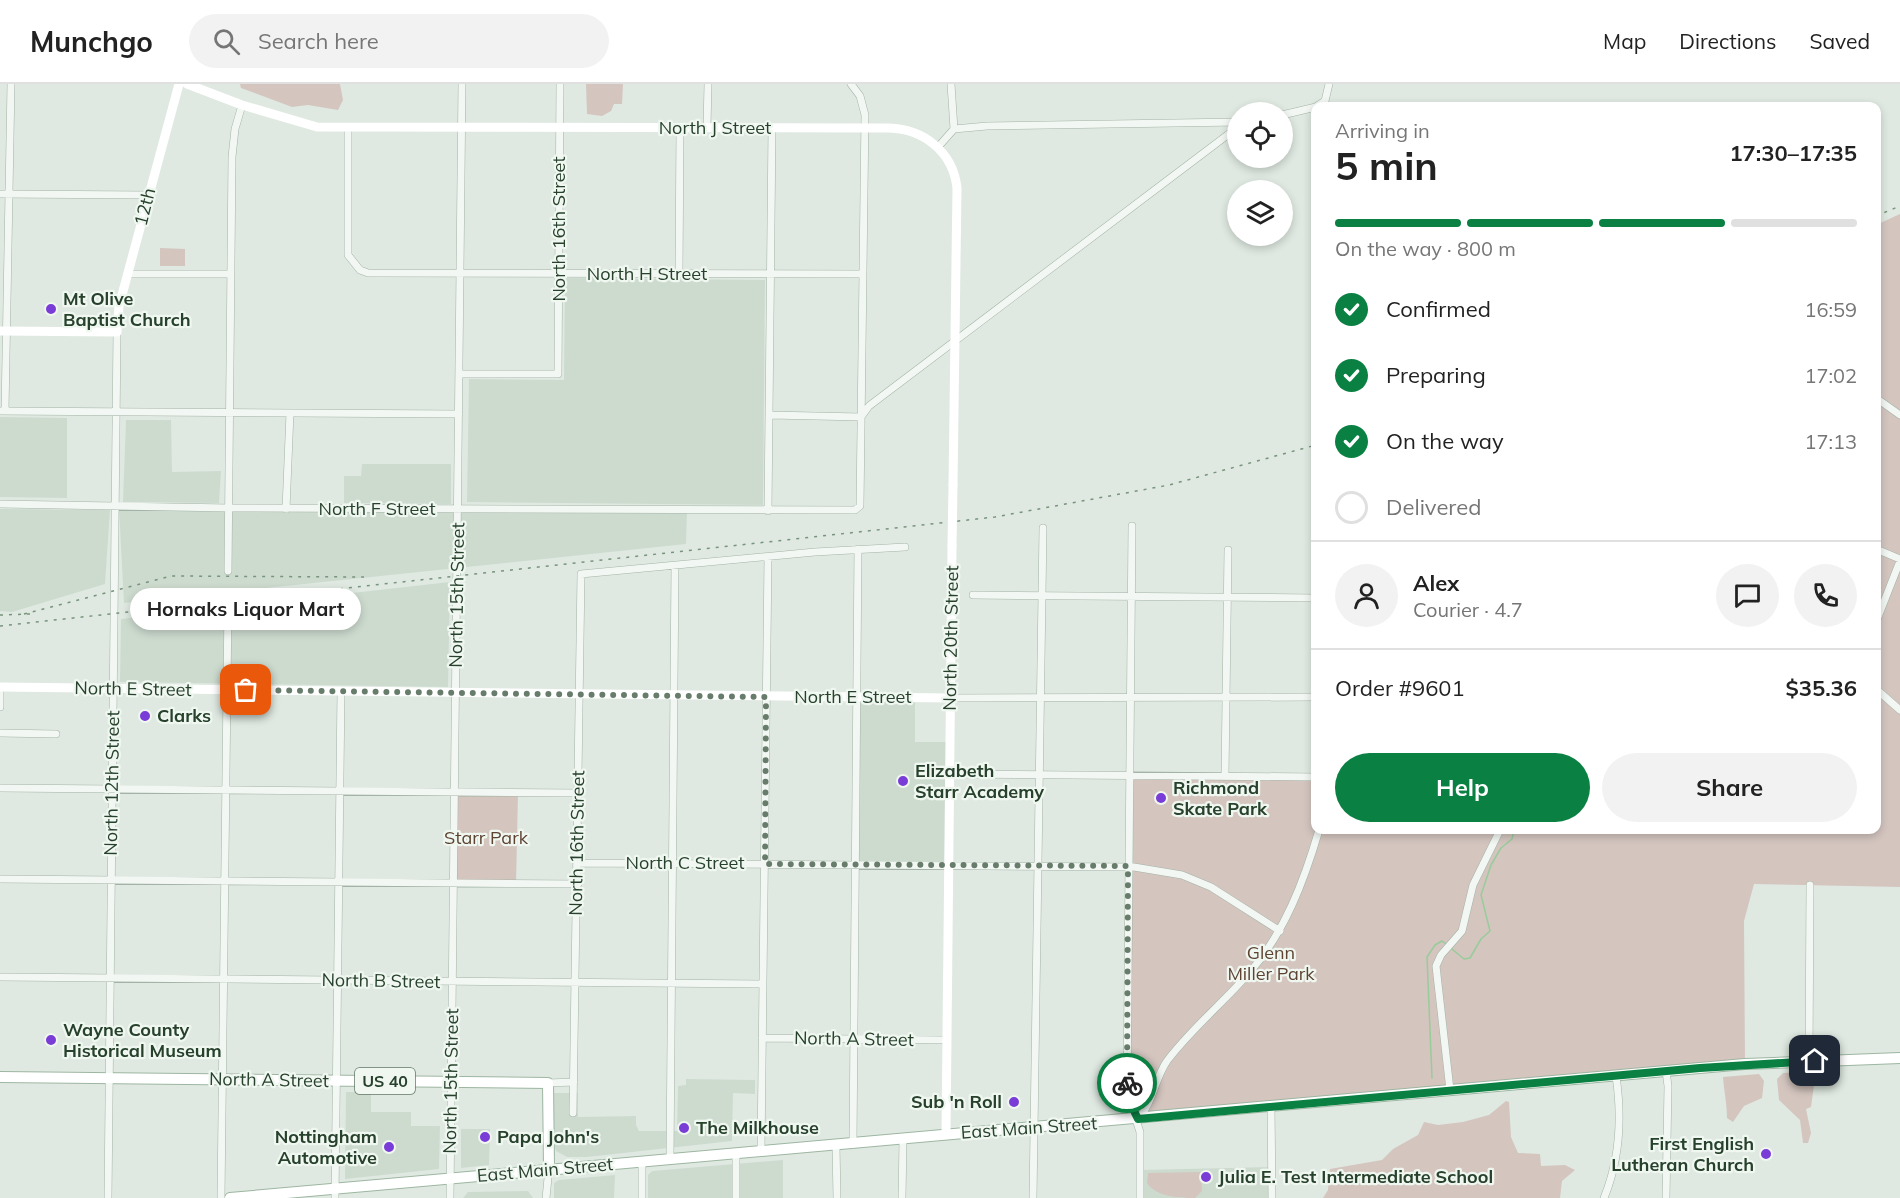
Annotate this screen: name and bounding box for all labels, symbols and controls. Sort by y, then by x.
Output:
search box [189,14,609,68]
text: Munchgo [30,24,153,59]
icon: search [210,25,243,58]
text: Search here [258,27,379,55]
text: Map [1603,28,1646,54]
text: Directions [1679,28,1776,54]
text: Saved [1809,28,1870,54]
map controls [1227,102,1293,246]
button: locate [1227,102,1293,168]
street label: North J Street [659,116,771,139]
text: Arriving in [1335,118,1430,143]
text: 17:30–17:35 [1729,139,1857,167]
text: 5 min [1335,141,1438,190]
street label: North 16th Street [547,156,570,302]
button: layers [1227,180,1293,246]
street label: 12th [129,185,160,228]
text: On the way · 800 m [1335,236,1516,261]
street label: North H Street [587,262,707,285]
place label: Mt Olive Baptist Church [63,287,191,331]
icon: check [1335,293,1368,326]
text: Confirmed [1386,295,1491,323]
text: 16:59 [1804,297,1857,322]
marker: Mt Olive Baptist Church [44,302,58,316]
icon: check [1335,359,1368,392]
text: Preparing [1386,361,1486,389]
text: 17:02 [1804,363,1857,388]
icon: check [1335,425,1368,458]
text: On the way [1386,427,1504,455]
text: 17:13 [1804,429,1857,454]
text: Delivered [1386,493,1481,521]
street label: North F Street [319,497,435,520]
street label: North 15th Street [444,522,469,668]
button: person [1335,564,1398,627]
button: chat [1716,564,1779,627]
button: phone [1794,564,1857,627]
street label: North 20th Street [938,565,963,711]
text: Alex [1413,569,1459,597]
callout: Hornaks Liquor Mart [130,588,362,630]
text: Hornaks Liquor Mart [147,596,344,621]
text: Courier · 4.7 [1413,597,1523,622]
pin [220,664,271,715]
icon: bag [229,673,262,706]
text: Order #9601 [1335,674,1465,702]
text: $35.36 [1786,674,1857,702]
street label: North E Street [74,676,192,701]
street label: North E Street [794,685,912,708]
place label: Clarks [157,704,211,727]
marker: Clarks [138,709,152,723]
street label: North 12th Street [99,710,124,856]
button: Help [1335,753,1590,822]
button: Share [1602,753,1857,822]
place label: Elizabeth Starr Academy [915,759,1044,803]
street label: North 16th Street [564,770,589,916]
marker: Elizabeth Starr Academy [896,774,910,788]
place label: Richmond Skate Park [1173,776,1268,820]
marker: Richmond Skate Park [1154,791,1168,805]
park label: Starr Park [444,826,529,849]
street label: North C Street [625,851,745,874]
park label: Glenn Miller Park [1227,941,1315,985]
street label: North B Street [321,968,441,993]
street label: North 15th Street [438,1008,463,1154]
place label: Wayne County Historical Museum [63,1018,222,1062]
street label: North A Street [794,1026,914,1051]
marker: Wayne County Historical Museum [44,1033,58,1047]
pin [1789,1035,1840,1086]
icon: home [1798,1044,1831,1077]
courier [1097,1053,1157,1113]
street label: North A Street [209,1067,329,1092]
icon: bike [1111,1067,1144,1100]
road number: US 40 [355,1068,415,1094]
place label: Sub 'n Roll [911,1090,1002,1113]
marker: Sub 'n Roll [1007,1095,1021,1109]
street label: East Main Street [960,1111,1098,1144]
place label: The Milkhouse [696,1116,819,1139]
marker: The Milkhouse [677,1121,691,1135]
place label: Nottingham Automotive [275,1125,377,1169]
place label: Papa John's [497,1125,599,1148]
marker: Papa John's [478,1130,492,1144]
place label: First English Lutheran Church [1611,1132,1754,1176]
marker: Nottingham Automotive [382,1140,396,1154]
marker: First English Lutheran Church [1759,1147,1773,1161]
street label: East Main Street [476,1152,614,1187]
place label: Julia E. Test Intermediate School [1218,1165,1493,1188]
marker: Julia E. Test Intermediate School [1199,1170,1213,1184]

